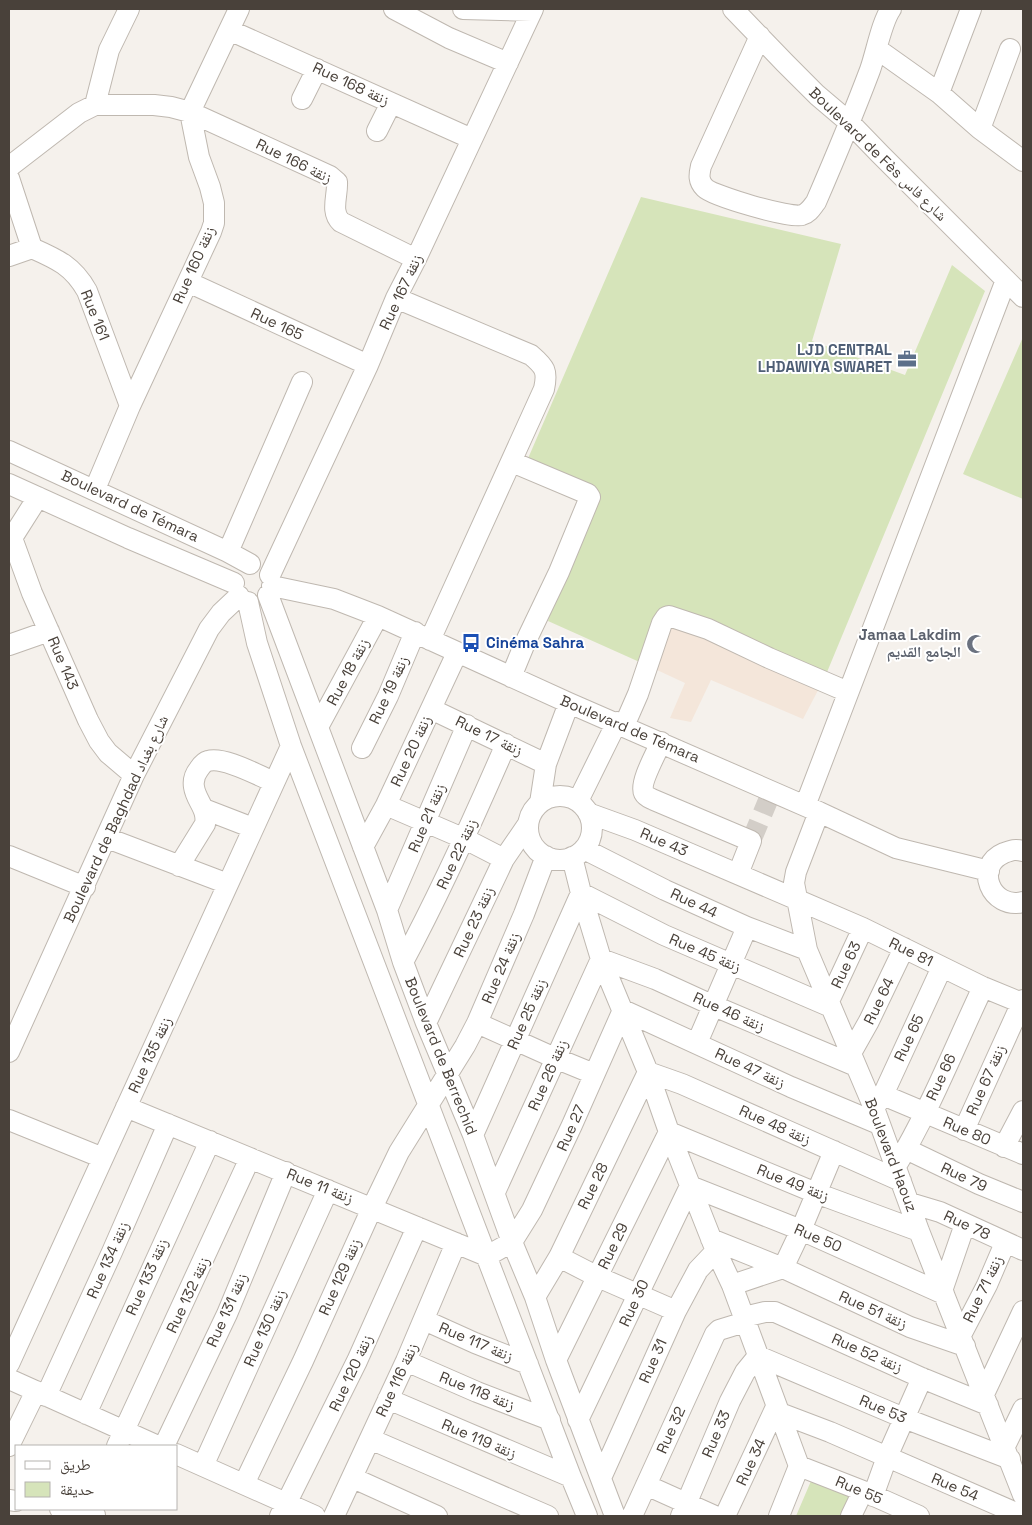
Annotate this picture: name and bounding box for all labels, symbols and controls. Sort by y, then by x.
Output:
street label: Rue 168 زنقة [310,57,393,110]
street label: Boulevard de Fès شارع فاس [805,83,951,225]
street label: Rue 166 زنقة [253,134,336,187]
street label: Rue 160 زنقة [168,223,219,306]
street label: Rue 167 زنقة [375,251,426,333]
street label: Rue 161 [77,287,114,343]
street label: Rue 165 [248,303,307,344]
place label: LJD CENTRAL LHDAWIYA SWARET [758,340,892,376]
office icon: LJD CENTRAL LHDAWIYA SWARET [896,348,918,370]
street label: Boulevard de Témara [58,465,202,546]
place label: Jamaa Lakdim الجامع القديم [859,625,961,662]
bus stop icon: Cinéma Sahra [460,632,482,654]
street label: Rue 143 [44,633,83,692]
place label: Cinéma Sahra [486,633,585,652]
mosque icon: Jamaa Lakdim الجامع القديم [965,633,987,655]
street label: Rue 18 زنقة [322,635,373,709]
street label: Rue 19 زنقة [364,652,413,727]
street label: Boulevard de Témara [558,691,703,767]
street label: Rue 17 زنقة [452,711,526,760]
street label: Boulevard de Baghdad شارع بغداد [59,712,173,926]
street label: Rue 20 زنقة [386,712,435,789]
street label: Rue 21 زنقة [404,780,450,855]
street label: Rue 22 زنقة [432,815,481,892]
street label: Rue 43 [638,823,691,860]
street label: Rue 23 زنقة [449,883,498,960]
street label: Rue 44 [667,883,721,922]
street label: Rue 24 زنقة [477,929,524,1006]
street label: Rue 45 زنقة [666,929,744,976]
street label: Rue 81 [886,933,937,970]
street label: Rue 63 [826,938,865,991]
street label: Boulevard de Berrechid [401,974,482,1138]
street label: Rue 64 [859,974,898,1027]
street label: Rue 25 زنقة [502,975,551,1052]
street label: Rue 46 زنقة [690,987,768,1036]
street label: Rue 65 [889,1011,928,1064]
street label: Rue 135 زنقة [124,1013,176,1096]
street label: Rue 26 زنقة [523,1036,572,1113]
street label: Rue 67 زنقة [962,1041,1010,1118]
street label: Rue 47 زنقة [712,1043,788,1092]
street label: Rue 66 [921,1050,960,1103]
street label: Boulevard Haouz [861,1095,922,1214]
street label: Rue 48 زنقة [736,1100,814,1149]
street label: Rue 27 [552,1102,589,1154]
street label: Rue 80 [940,1112,994,1149]
street label: Rue 79 [938,1158,990,1196]
street label: Rue 28 [573,1159,612,1212]
street label: Rue 49 زنقة [754,1159,832,1206]
street label: Rue 11 زنقة [284,1164,357,1208]
street label: Rue 78 [941,1206,994,1244]
street label: Rue 134 زنقة [82,1218,133,1301]
street label: Rue 29 [593,1219,632,1272]
street label: Rue 50 [791,1219,845,1256]
street label: Rue 133 زنقة [121,1235,172,1318]
street label: Rue 129 زنقة [314,1235,365,1318]
street label: Rue 71 زنقة [958,1252,1007,1325]
street label: Rue 132 زنقة [162,1253,214,1336]
street label: Rue 131 زنقة [202,1270,251,1350]
street label: Rue 30 [614,1276,653,1329]
street label: Rue 130 زنقة [239,1286,290,1369]
street label: Rue 51 زنقة [836,1286,910,1333]
street label: Rue 117 زنقة [436,1317,516,1366]
street label: Rue 52 زنقة [829,1328,906,1377]
street label: Rue 120 زنقة [324,1331,377,1414]
street label: Rue 31 [634,1336,671,1386]
street label: Rue 116 زنقة [371,1340,422,1420]
street label: Rue 118 زنقة [437,1367,518,1414]
street label: Rue 53 [857,1390,910,1427]
street label: Rue 32 [652,1403,689,1456]
street label: Rue 33 [697,1407,734,1460]
street label: Rue 119 زنقة [439,1414,520,1463]
street label: Rue 34 [731,1435,770,1488]
legend [15,1445,178,1510]
text: طريق [60,1455,91,1475]
street label: Rue 54 [929,1468,982,1505]
street label: Rue 55 [833,1471,886,1508]
text: حديقة [60,1480,95,1499]

